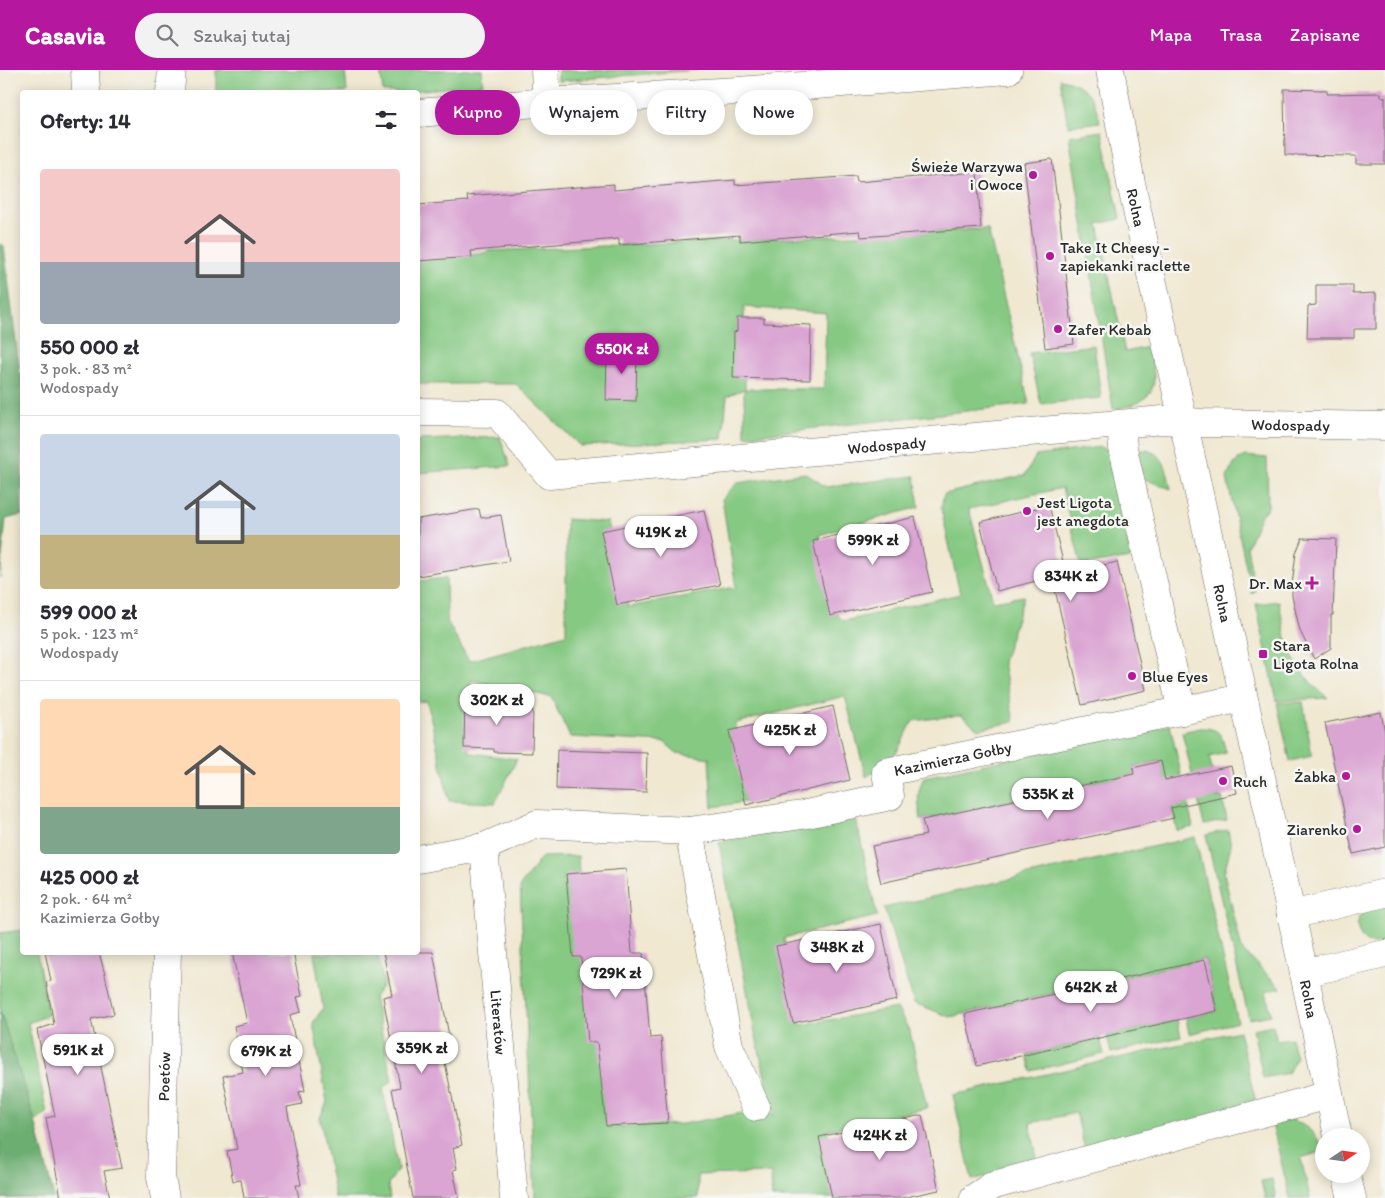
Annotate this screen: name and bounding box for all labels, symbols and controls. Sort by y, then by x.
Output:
search box [135,13,485,58]
text: Casavia [25,21,105,50]
icon: search [153,21,181,49]
text: Szukaj tutaj [193,24,291,47]
text: Mapa [1150,24,1192,46]
text: Trasa [1220,24,1262,46]
text: Zapisane [1290,24,1360,46]
chip: Kupno [435,90,520,135]
chip: Wynajem [530,90,637,135]
chip: Filtry [647,90,725,135]
chip: Nowe [735,90,813,135]
icon: filters [372,106,400,134]
text: Oferty: 14 [40,108,131,133]
place label: Świeże Warzywa i Owoce [911,157,1023,194]
marker: Świeże Warzywa i Owoce [1027,169,1039,181]
street label: Rolna [1122,187,1149,229]
icon: home [175,201,265,291]
place label: Take It Cheesy - zapiekanki raclette [1060,238,1190,275]
marker: Take It Cheesy - zapiekanki raclette [1044,250,1056,262]
place label: Zafer Kebab [1068,320,1151,339]
marker: Zafer Kebab [1052,323,1064,335]
pin: 550K zł [576,332,668,375]
text: 550 000 zł [40,334,139,359]
text: 550K zł [596,339,648,358]
text: 3 pok. · 83 m² [40,359,132,378]
text: Wodospady [40,378,119,397]
street label: Wodospady [1251,415,1330,435]
street label: Wodospady [847,432,927,458]
icon: home [175,467,265,557]
place label: Jest Ligota jest anegdota [1036,493,1129,530]
marker: Jest Ligota jest anegdota [1021,505,1033,517]
pin: 419K zł [615,516,707,558]
text: 419K zł [635,522,687,541]
pin: 599K zł [827,524,919,566]
text: 599K zł [848,530,898,549]
pin: 834K zł [1025,560,1117,602]
text: 834K zł [1045,566,1097,585]
place label: Dr. Max [1249,574,1302,593]
marker: Dr. Max [1306,577,1318,589]
street label: Rolna [1209,582,1236,624]
text: 599 000 zł [40,599,137,624]
text: 5 pok. · 123 m² [40,624,138,643]
place label: Stara Ligota Rolna [1273,636,1359,673]
text: Wodospady [40,643,119,662]
marker: Stara Ligota Rolna [1257,648,1269,660]
place label: Blue Eyes [1142,667,1208,686]
marker: Blue Eyes [1126,670,1138,682]
pin: 302K zł [451,684,543,726]
text: 302K zł [471,690,523,709]
pin: 425K zł [744,714,836,756]
text: 425K zł [764,720,816,739]
icon: home [175,732,265,822]
street label: Kazimierza Gołby [892,737,1014,780]
place label: Żabka [1294,767,1336,786]
marker: Żabka [1340,770,1352,782]
place label: Ruch [1233,772,1267,791]
marker: Ruch [1217,775,1229,787]
pin: 535K zł [1002,778,1094,820]
text: 535K zł [1022,784,1074,803]
place label: Ziarenko [1287,820,1347,839]
marker: Ziarenko [1351,823,1363,835]
text: 425 000 zł [40,864,139,889]
text: 2 pok. · 64 m² [40,889,132,908]
text: Kazimierza Gołby [40,908,160,927]
pin: 348K zł [791,930,883,973]
text: 348K zł [811,937,863,956]
pin: 729K zł [570,956,662,999]
text: 729K zł [591,963,641,982]
pin: 642K zł [1045,970,1137,1013]
text: 642K zł [1065,977,1117,996]
street label: Rolna [1296,978,1322,1020]
street label: Literatów [486,989,511,1056]
pin: 359K zł [376,1032,468,1074]
pin: 591K zł [32,1034,124,1076]
pin: 679K zł [220,1034,312,1077]
text: 359K zł [396,1038,448,1057]
text: 591K zł [53,1040,103,1059]
text: 679K zł [241,1041,291,1060]
street label: Poetów [154,1051,174,1101]
pin: 424K zł [834,1118,926,1161]
text: 424K zł [853,1125,907,1144]
north arrow [1315,1128,1370,1182]
map controls [1315,1128,1370,1183]

